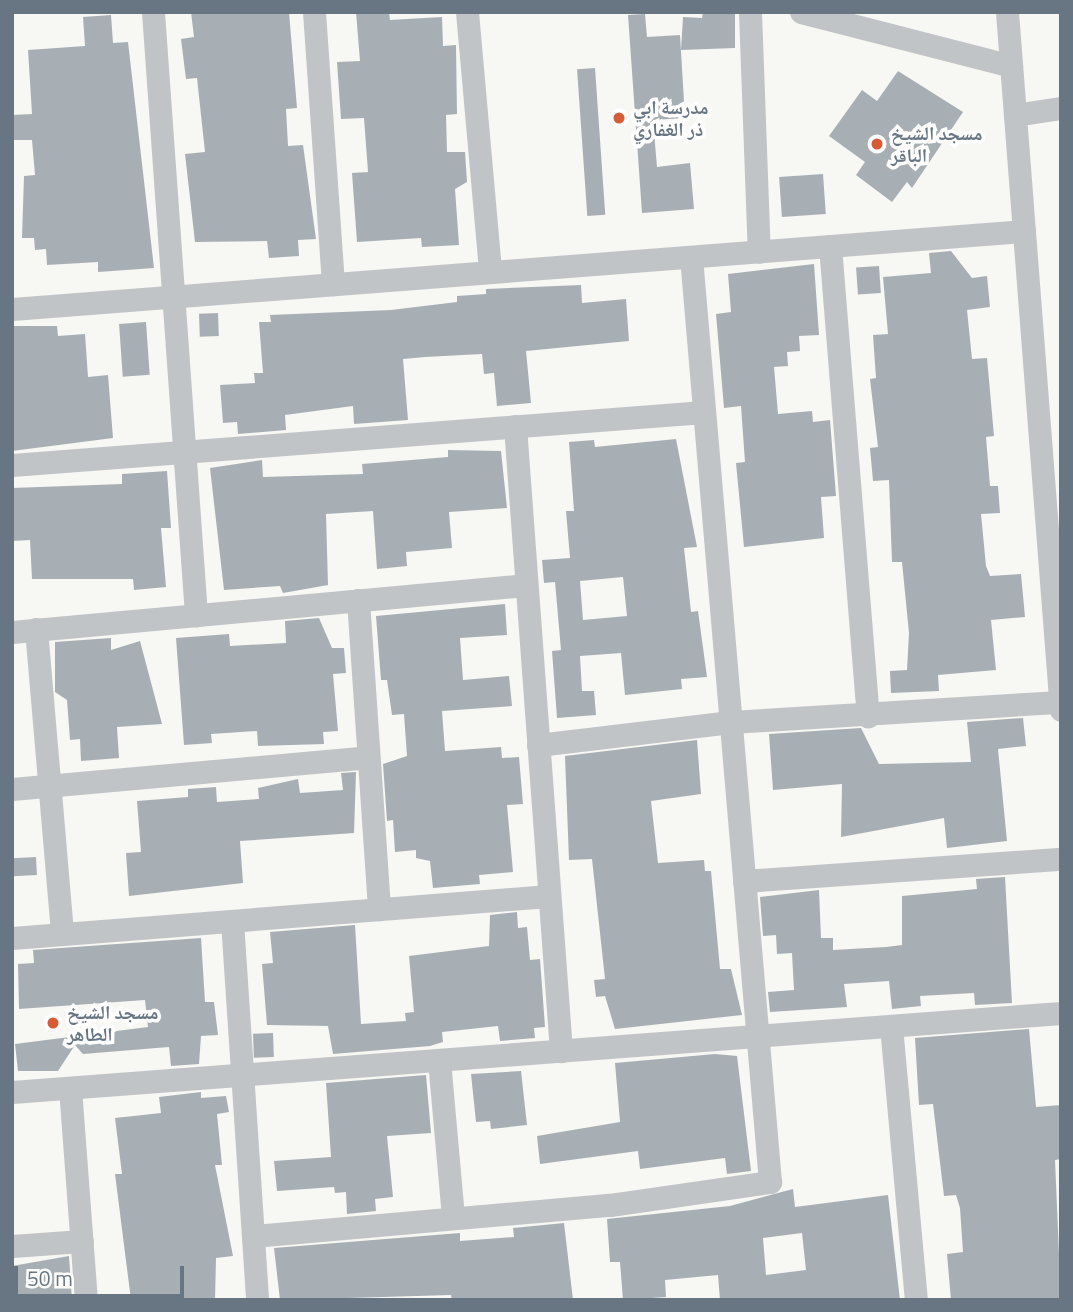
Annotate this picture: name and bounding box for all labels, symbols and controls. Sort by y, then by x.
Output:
place label: مدرسة ابي ذر الغفاري [633,96,708,140]
marker: مدرسة ابي ذر الغفاري [611,110,627,126]
place label: مسجد الشيخ الباقر [891,122,982,166]
marker: مسجد الشيخ الباقر [869,136,885,152]
place label: مسجد الشيخ الطاهر [67,1001,158,1045]
marker: مسجد الشيخ الطاهر [45,1015,61,1031]
scale bar [18,1252,187,1296]
text: 50 m [27,1262,73,1294]

